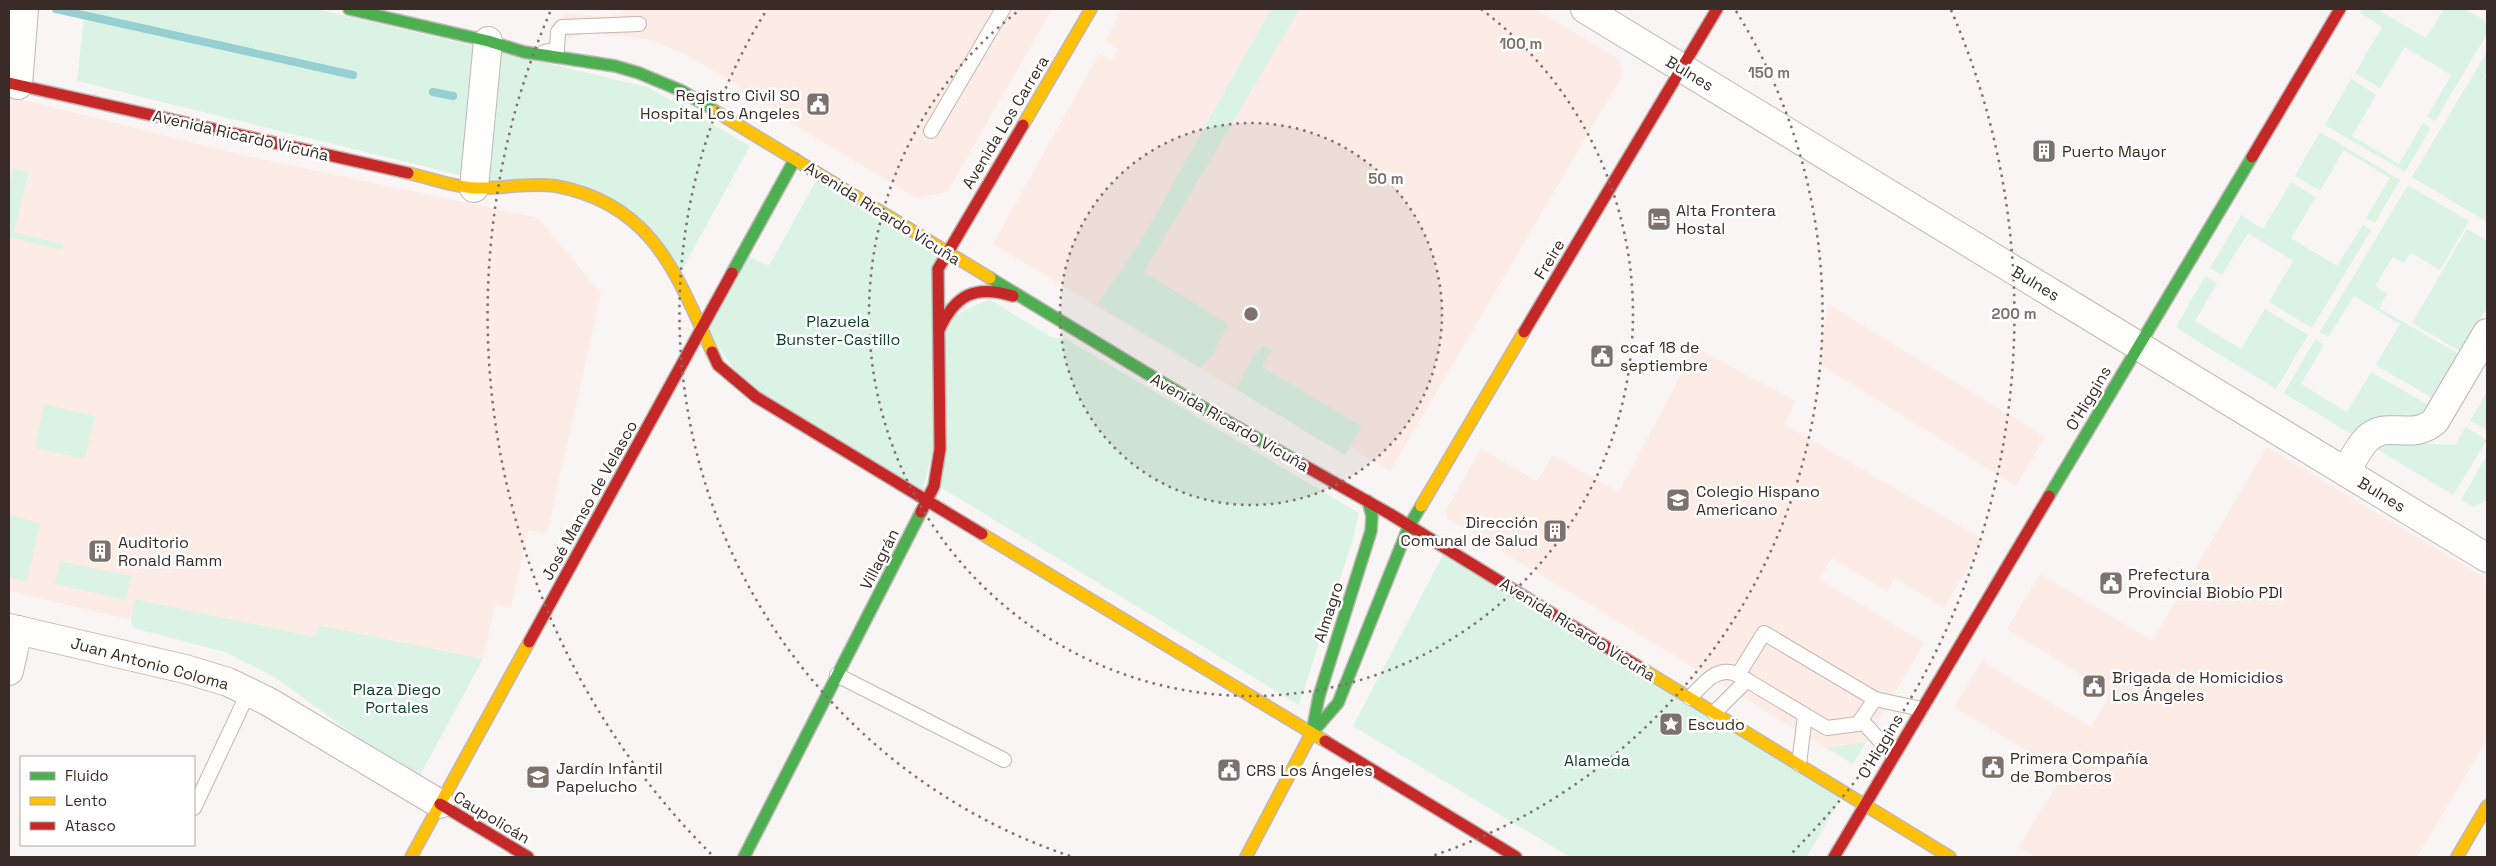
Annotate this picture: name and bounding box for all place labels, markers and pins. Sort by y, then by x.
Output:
place label: Registro Civil SO Hospital Los Angeles [640,85,800,124]
public building icon: Registro Civil SO Hospital Los Angeles [805,91,831,117]
building icon: Puerto Mayor [2031,138,2057,164]
place label: Puerto Mayor [2062,141,2167,162]
place label: Alta Frontera Hostal [1676,200,1776,239]
hotel icon: Alta Frontera Hostal [1646,206,1672,232]
centre of rings [1242,305,1260,323]
place label: ccaf 18 de septiembre [1620,337,1708,376]
public building icon: ccaf 18 de septiembre [1589,343,1615,369]
place label: Colegio Hispano Americano [1696,481,1820,520]
school or university icon: Colegio Hispano Americano [1665,487,1691,513]
place label: Dirección Comunal de Salud [1400,512,1538,551]
building icon: Dirección Comunal de Salud [1542,518,1568,544]
place label: Auditorio Ronald Ramm [118,532,222,571]
building icon: Auditorio Ronald Ramm [87,538,113,564]
place label: Prefectura Provincial Biobío PDI [2128,564,2283,603]
public building icon: Prefectura Provincial Biobío PDI [2098,570,2124,596]
place label: Brigada de Homicidios Los Ángeles [2112,667,2283,706]
public building icon: Brigada de Homicidios Los Ángeles [2081,673,2107,699]
place icon: Escudo [1658,711,1684,737]
place label: Escudo [1688,714,1745,735]
place label: Primera Compañía de Bomberos [2010,748,2148,787]
public building icon: Primera Compañía de Bomberos [1980,754,2006,780]
public building icon: CRS Los Ángeles [1216,757,1242,783]
place label: Jardín Infantil Papelucho [556,758,663,797]
place label: CRS Los Ángeles [1246,760,1373,781]
school or university icon: Jardín Infantil Papelucho [525,764,551,790]

